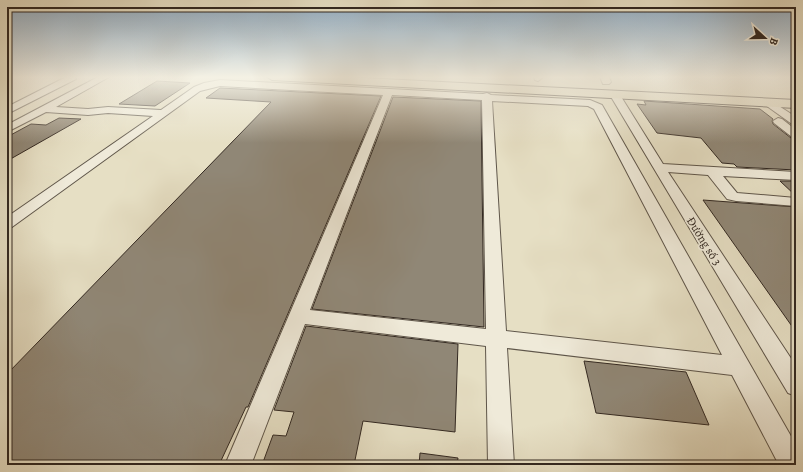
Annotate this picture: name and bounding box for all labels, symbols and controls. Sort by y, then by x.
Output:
north arrow [745,18,785,58]
text: B [766,35,782,47]
street label: Đường số 3 [683,214,725,268]

